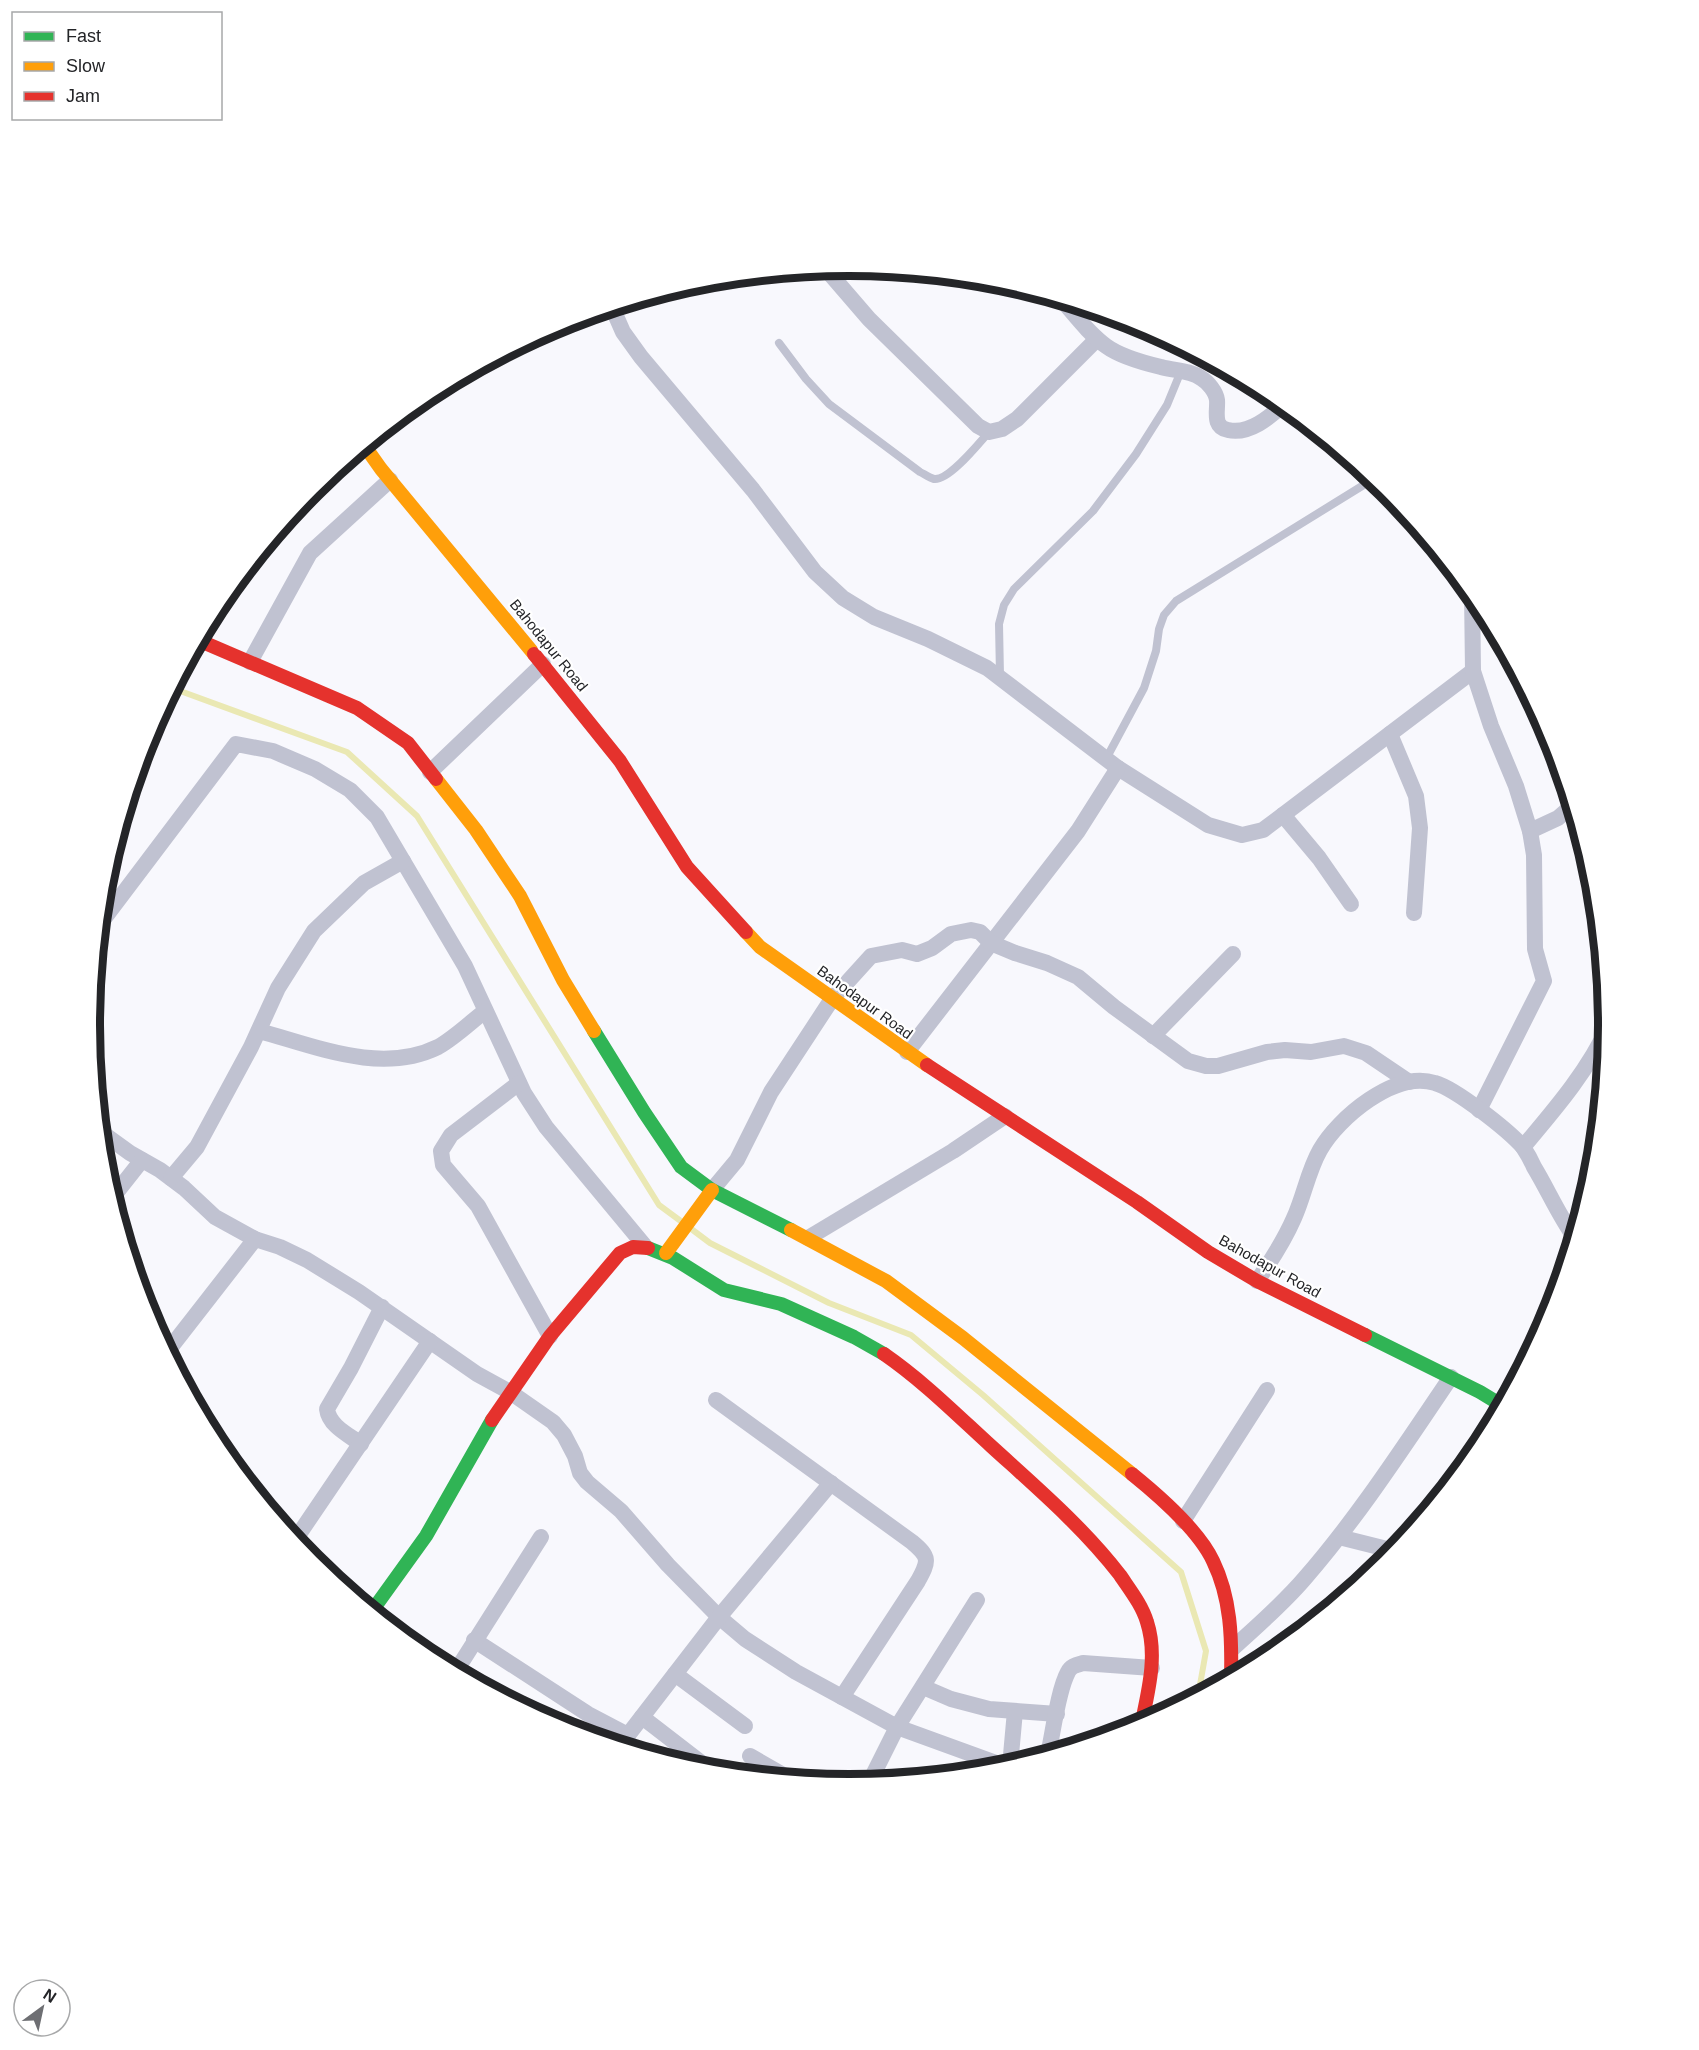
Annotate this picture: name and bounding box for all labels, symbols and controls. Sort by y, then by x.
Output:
legend [12,12,222,120]
text: Fast [66,26,101,46]
text: Slow [66,56,106,76]
text: Jam [66,86,100,106]
street label: Bahodapur Road [507,596,591,694]
street label: Bahodapur Road [814,962,916,1042]
street label: Bahodapur Road [1216,1231,1324,1301]
north arrow [12,1978,72,2038]
text: N [40,1986,59,2006]

